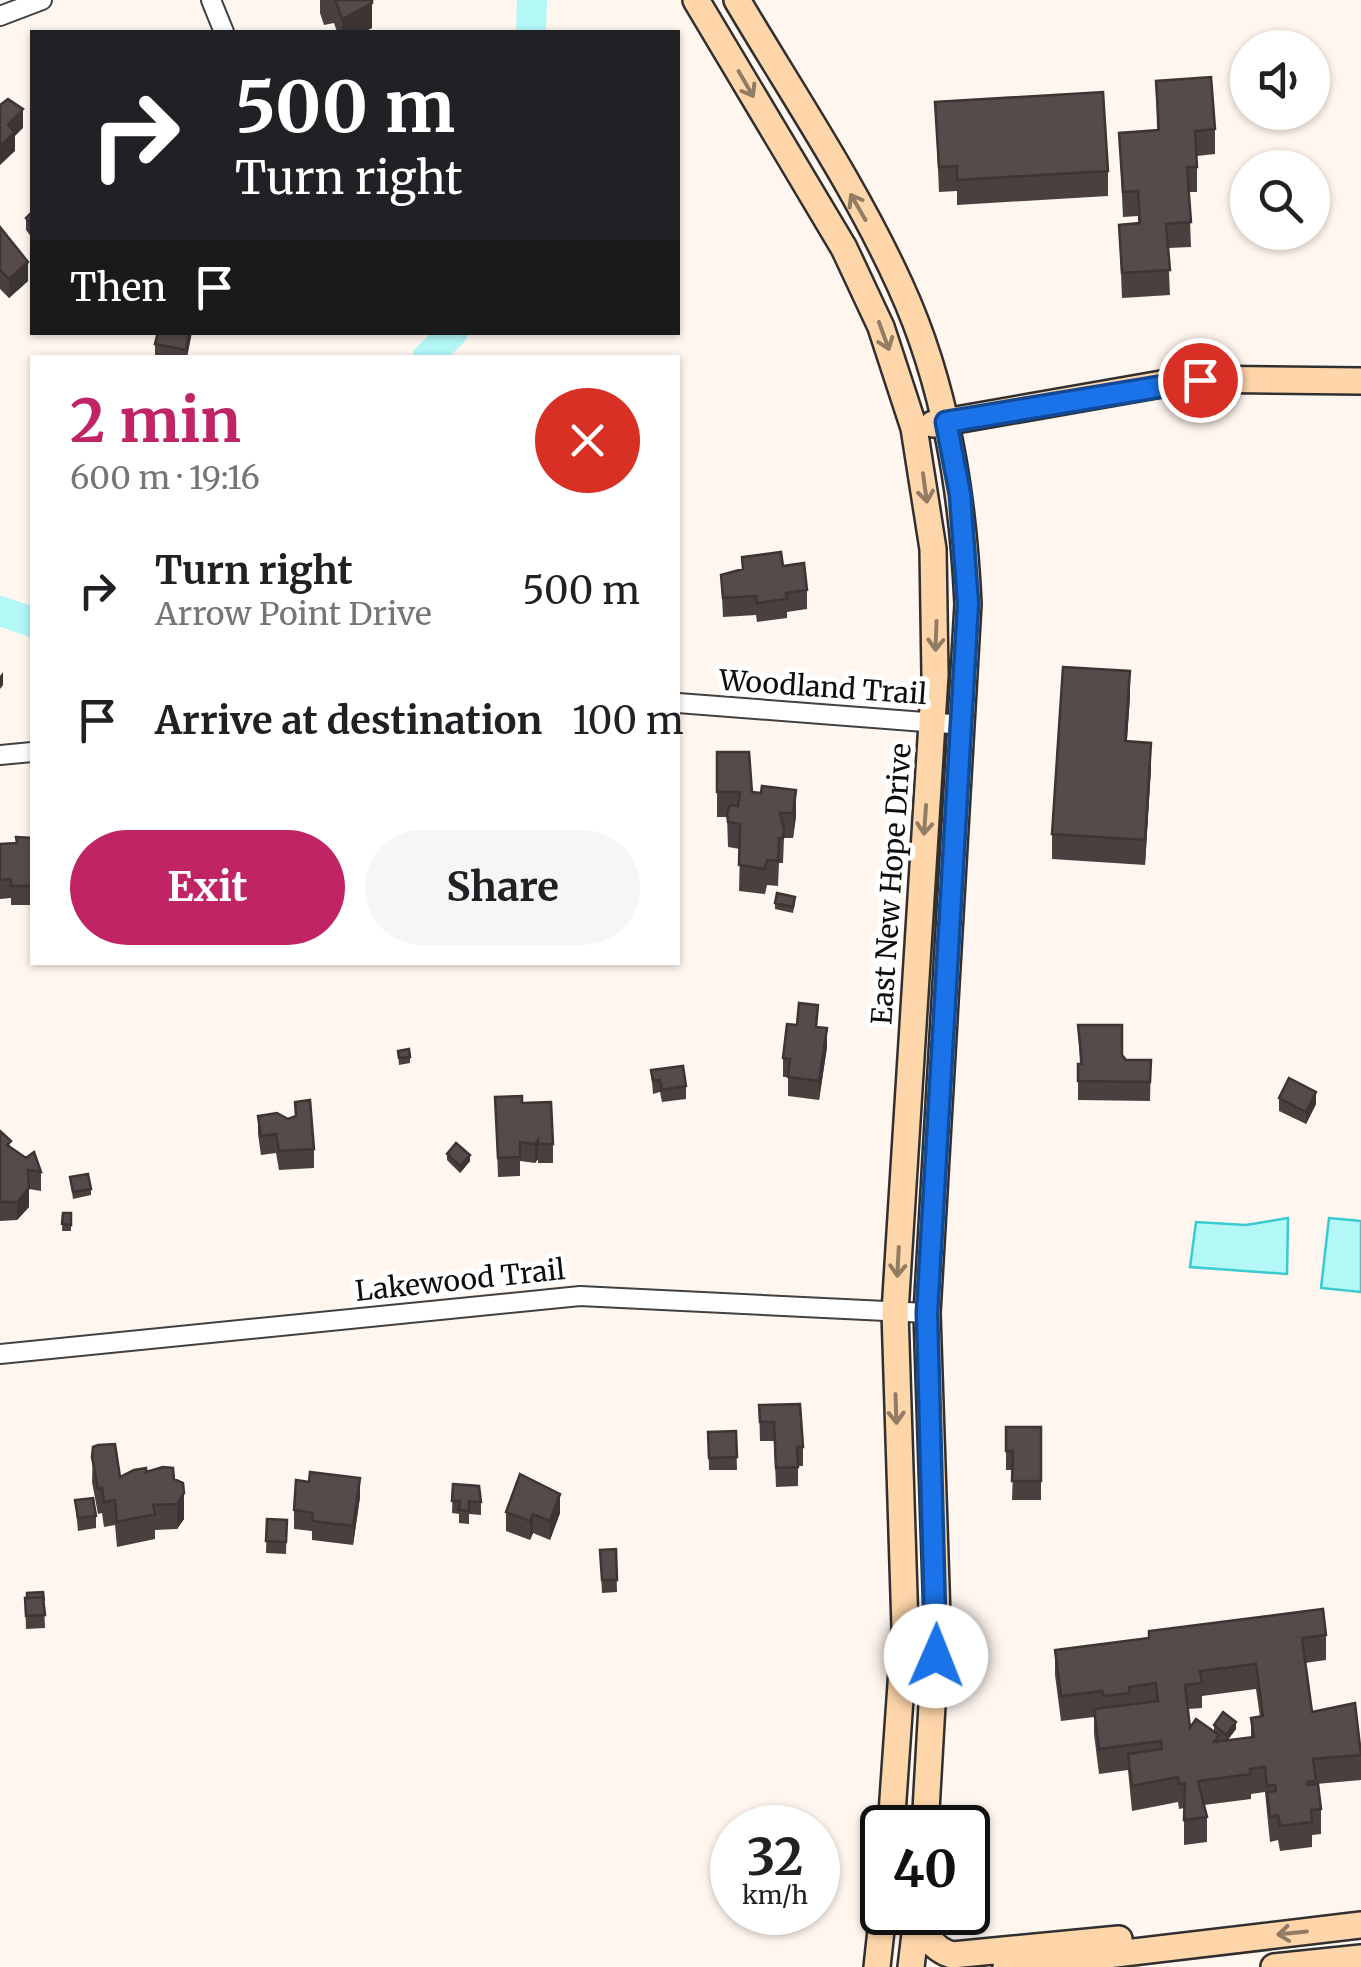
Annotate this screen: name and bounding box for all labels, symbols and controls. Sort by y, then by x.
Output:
map controls [1230,30,1330,250]
button: sound [1230,30,1330,130]
text: 500 m [235,63,455,151]
one-way arrow [736,69,756,98]
icon: right [70,70,200,200]
text: Turn right [235,150,463,206]
button: search [1230,150,1330,250]
one-way arrow [848,192,868,222]
icon: arrive [187,260,242,315]
text: Then [70,264,167,311]
one-way arrow [876,320,894,351]
pin [1158,338,1243,423]
icon: arrive [1173,353,1228,408]
text: 2 min [70,383,241,458]
button: close [535,388,640,493]
text: 600 m · 19:16 [70,458,260,498]
one-way arrow [916,472,934,504]
text: Turn right [155,547,353,594]
icon: right [70,563,125,618]
text: 500 m [522,567,640,614]
text: Arrow Point Drive [155,594,432,634]
one-way arrow [926,619,945,651]
street label: Woodland Trail [717,662,928,712]
icon: arrive [70,693,125,748]
text: Arrive at destination [155,697,542,744]
text: 100 m [572,697,684,744]
street label: East New Hope Drive [863,742,919,1026]
one-way arrow [915,803,934,835]
button: Exit [70,830,345,945]
button: Share [365,830,640,945]
one-way arrow [888,1246,907,1278]
street label: Lakewood Trail [353,1251,567,1309]
one-way arrow [886,1393,905,1425]
position arrow [884,1604,988,1708]
speed limit sign: 40 [860,1805,990,1935]
text: 32 [747,1826,803,1889]
text: km/h [742,1879,808,1911]
one-way arrow [1277,1924,1309,1943]

